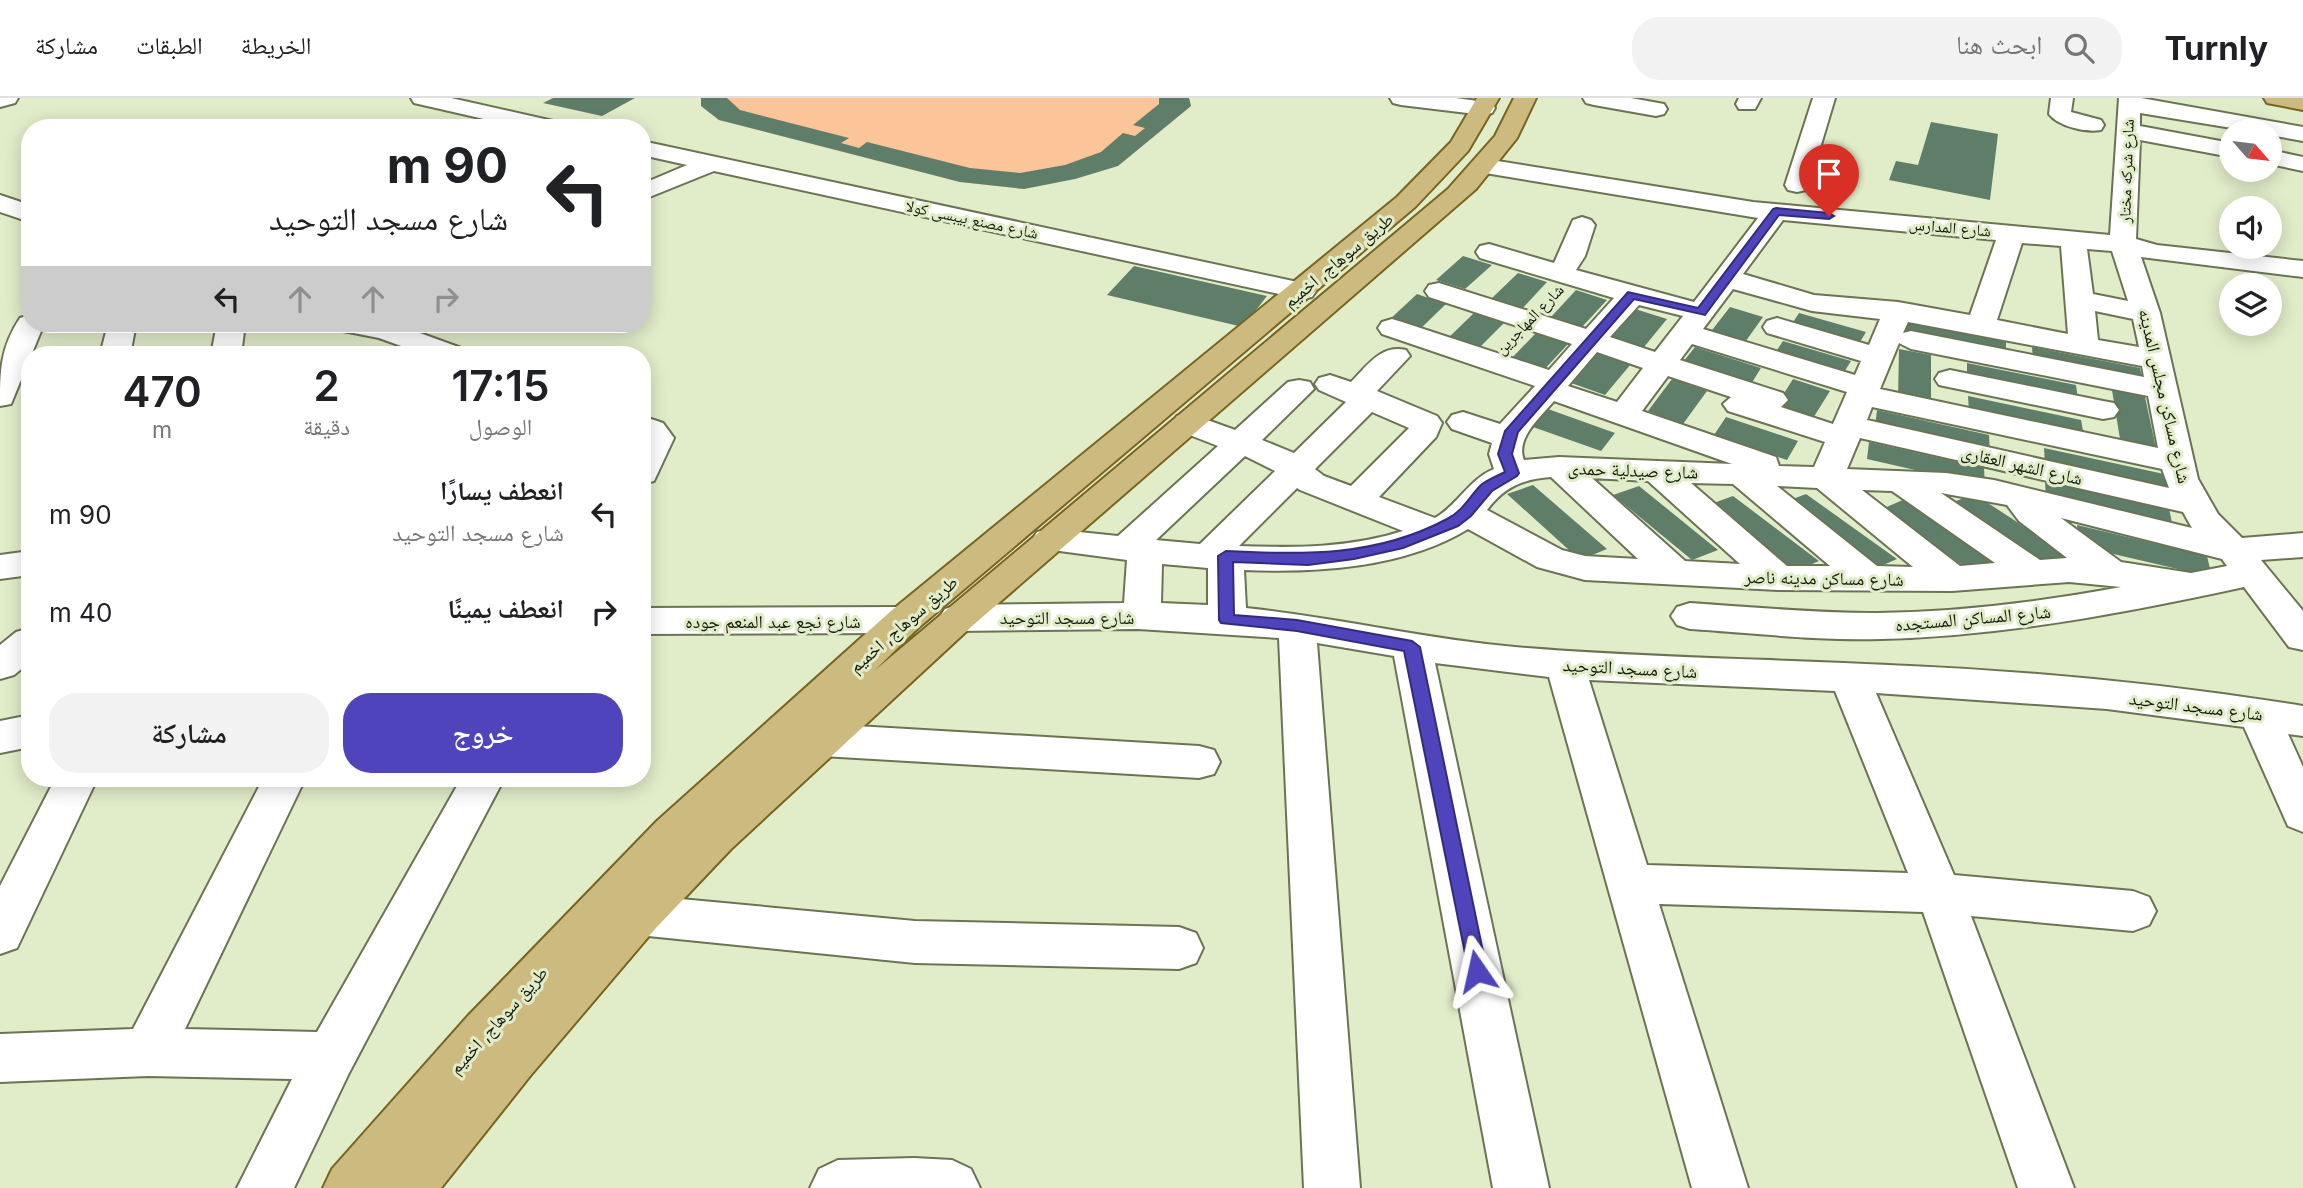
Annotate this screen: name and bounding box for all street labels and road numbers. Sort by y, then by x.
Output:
street label: شارع شركه مختار [2114,119,2139,224]
street label: شارع مصنع بيبسى كولا [904,195,1040,244]
street label: طريق سوهاج, اخميم [1279,208,1398,314]
street label: شارع المدارس [1908,213,1992,242]
street label: شارع المهاجرين [1490,280,1568,359]
street label: شارع مساكن مجلس المدينه [2134,307,2195,486]
street label: شارع الشهر العقارى [1959,441,2085,490]
street label: شارع صيدلية حمدى [1567,457,1699,484]
street label: شارع مساكن مدينه ناصر [1743,566,1904,591]
street label: طريق سوهاج, اخميم [845,571,963,678]
street label: شارع المساكن المستجده [1894,601,2052,636]
street label: شارع مسجد التوحيد [1000,607,1134,629]
street label: شارع نجع عبد المنعم جوده [685,611,861,634]
street label: شارع مسجد التوحيد [1562,654,1698,683]
street label: شارع مسجد التوحيد [2128,687,2264,726]
street label: طريق سوهاج, اخميم [444,962,553,1079]

